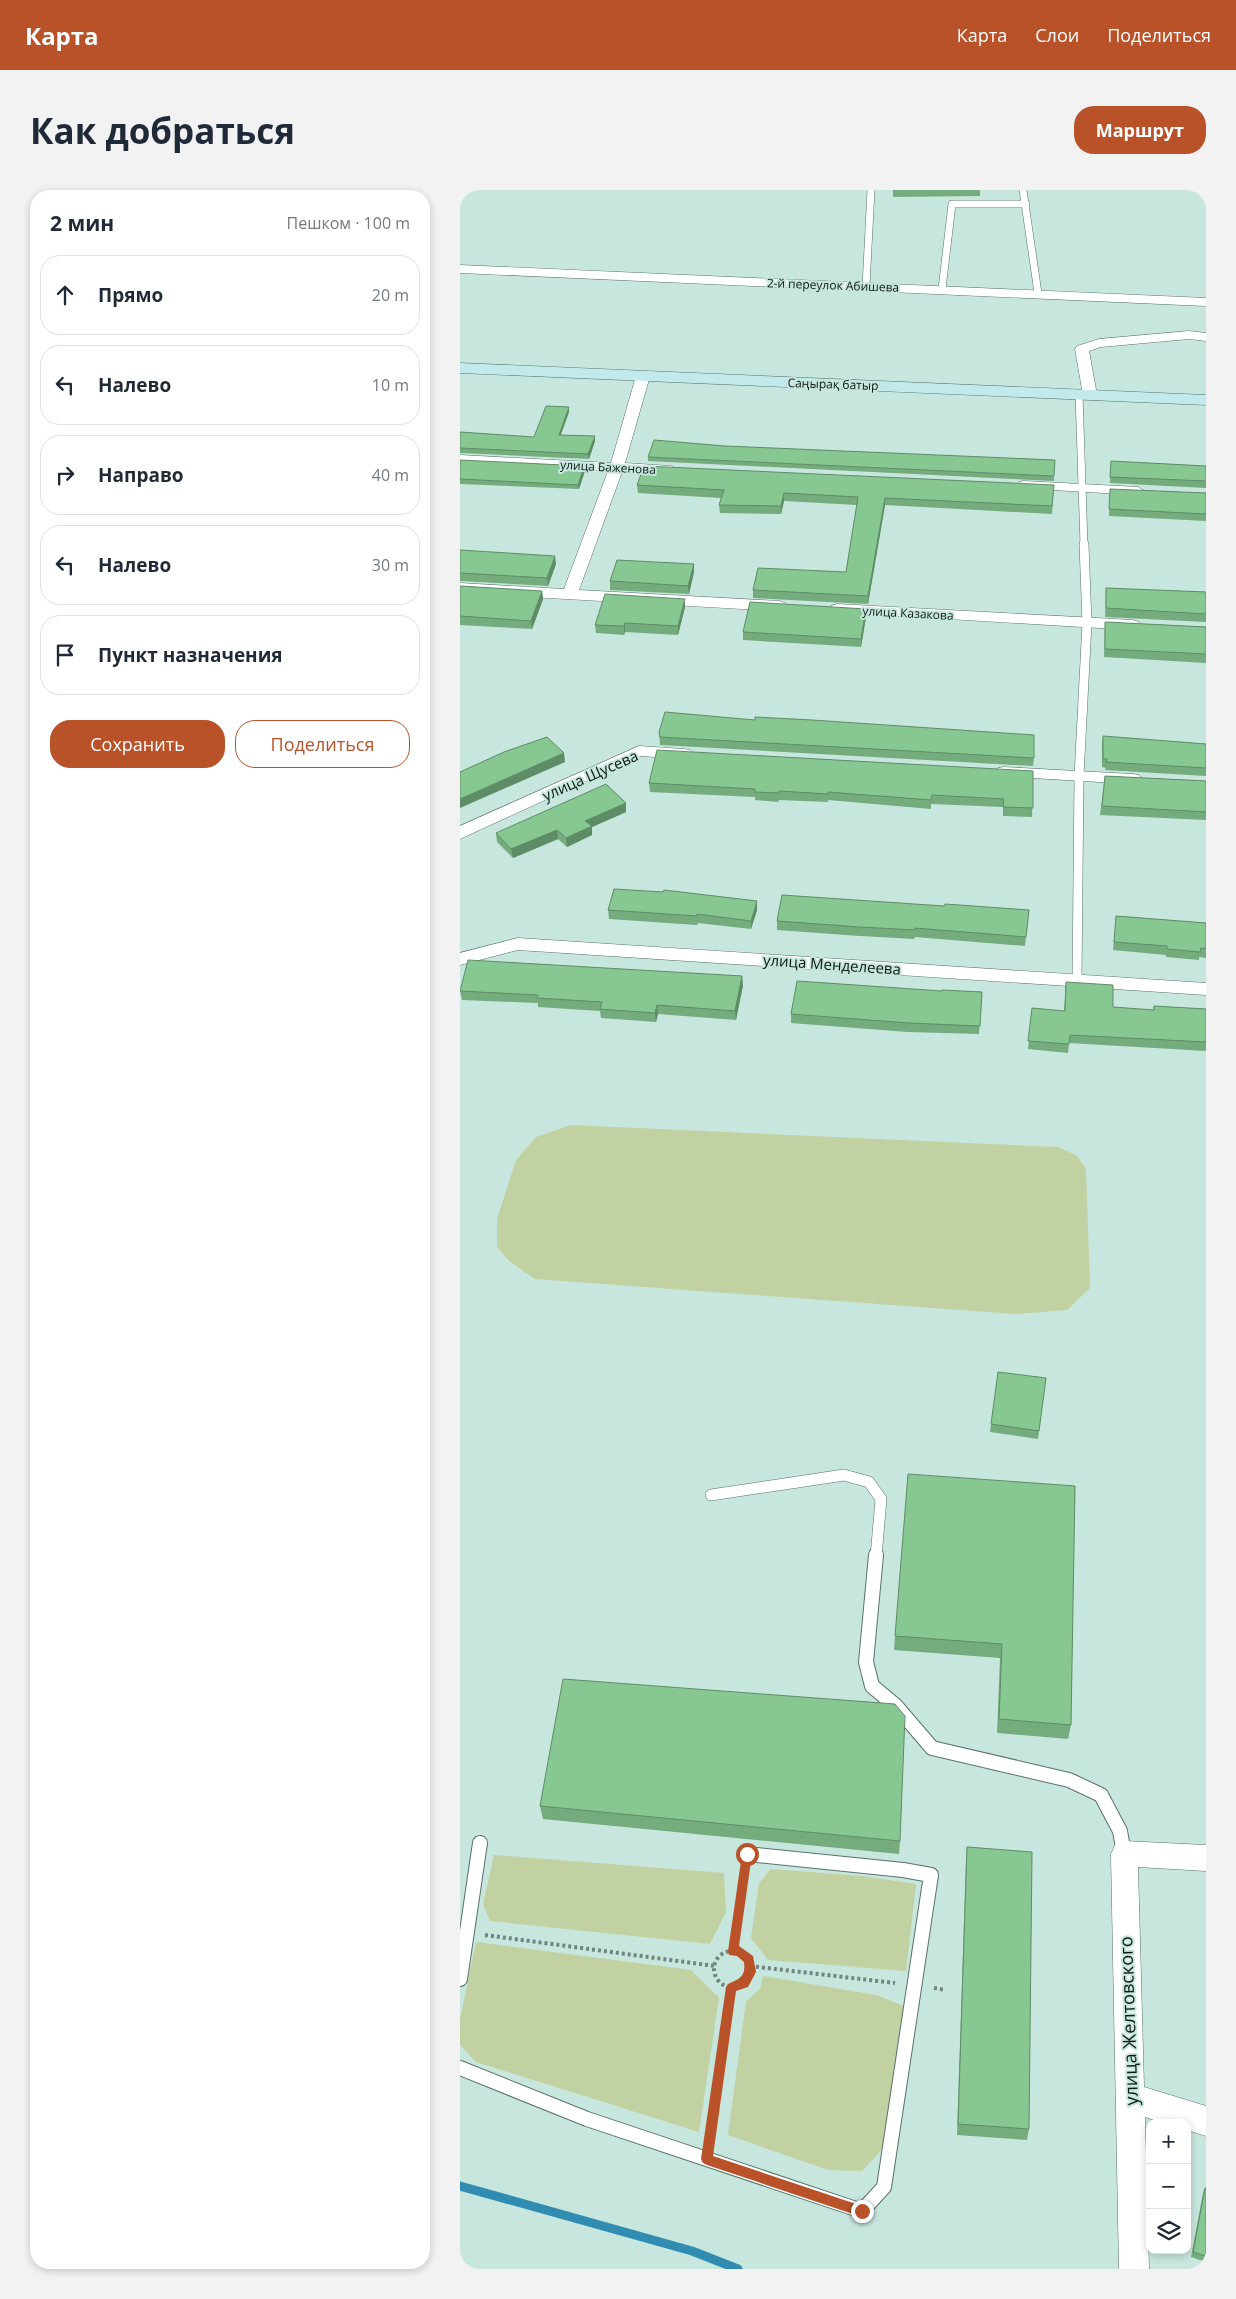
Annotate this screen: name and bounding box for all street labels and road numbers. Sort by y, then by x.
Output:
street label: 2-й переулок Абишева [767,274,899,296]
street label: Саңырақ батыр [787,374,879,394]
street label: улица Баженова [560,456,656,478]
street label: улица Казакова [862,602,954,624]
street label: улица Щусева [539,745,641,805]
street label: улица Менделеева [762,949,902,979]
street label: улица Желтовского [1113,1936,1143,2106]

